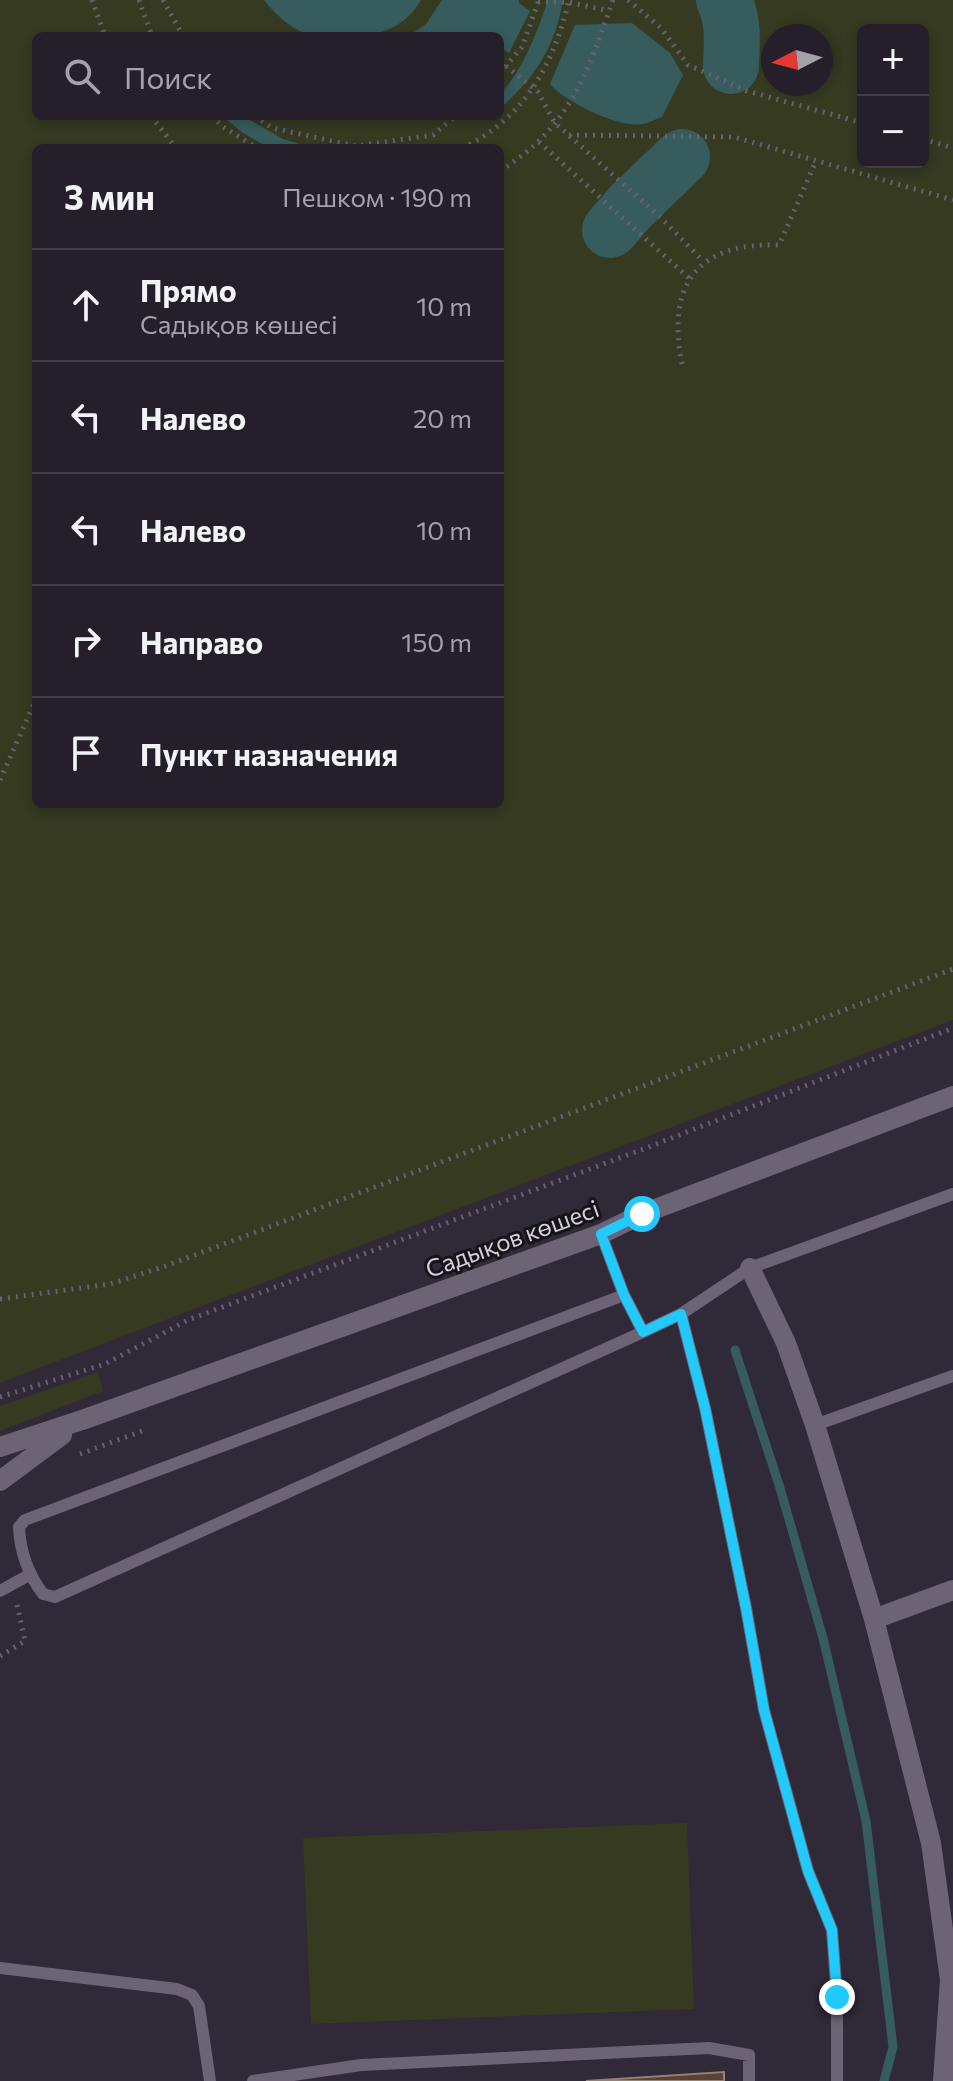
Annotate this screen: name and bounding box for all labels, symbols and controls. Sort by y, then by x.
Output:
north arrow [761,24,833,96]
map controls [857,24,929,168]
button: + [857,24,929,96]
search box [32,32,504,120]
icon: search [60,54,104,98]
text: Поиск [124,58,212,95]
button: − [857,96,929,168]
text: 3 мин [64,175,155,217]
text: Пешком · 190 m [282,181,472,212]
text: Прямо [140,271,237,308]
icon: ahead [64,283,108,327]
text: 10 m [416,290,472,321]
text: Садықов көшесі [140,308,338,339]
icon: left [64,395,108,439]
text: Налево [140,399,246,436]
text: 20 m [413,402,472,433]
icon: left [64,507,108,551]
text: Налево [140,511,246,548]
text: 10 m [416,514,472,545]
icon: right [64,619,108,663]
text: Направо [140,623,263,660]
text: 150 m [401,626,472,657]
icon: arrive [64,731,108,775]
text: Пункт назначения [140,735,398,772]
street label: Садықов көшесі [421,1193,603,1283]
route start [624,1196,660,1232]
route end [819,1979,855,2015]

